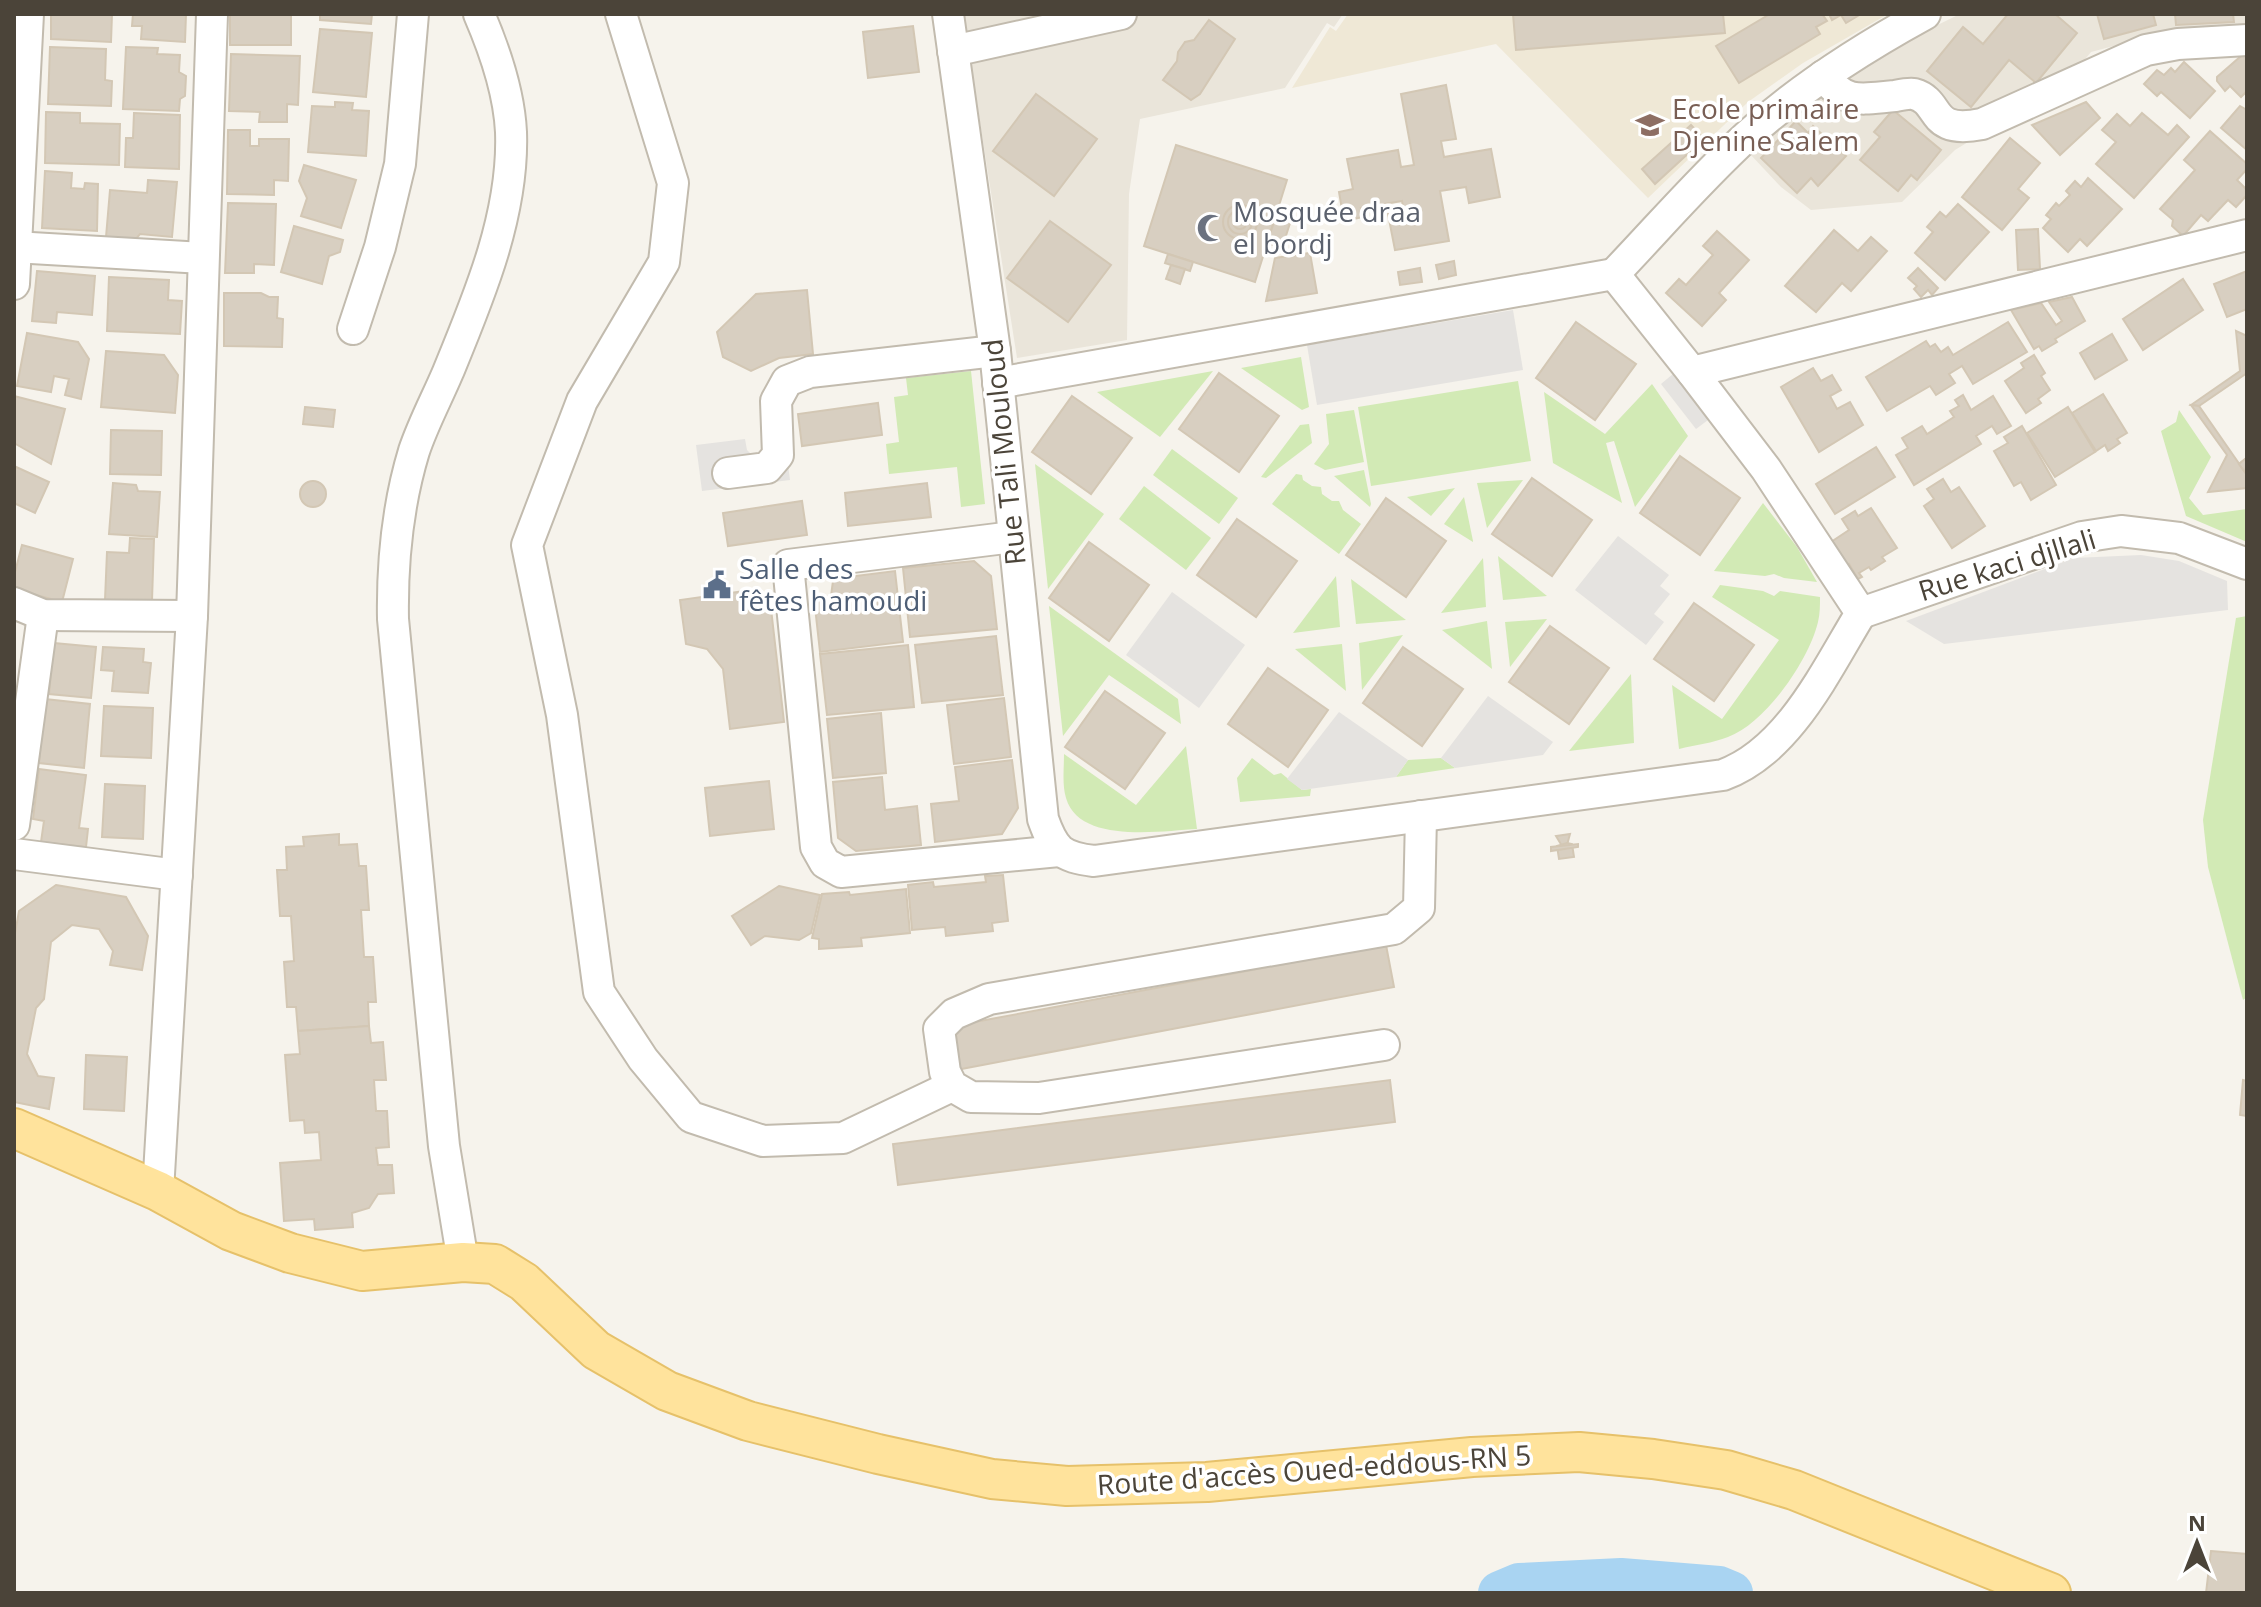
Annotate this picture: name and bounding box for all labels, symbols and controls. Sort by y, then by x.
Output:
place label: Ecole primaire Djenine Salem [1672,89,1859,159]
school or university icon: Ecole primaire Djenine Salem [1635,110,1665,140]
place label: Mosquée draa el bordj [1233,192,1421,262]
mosque icon: Mosquée draa el bordj [1196,213,1226,243]
street label: Rue Tali Mouloud [972,337,1034,567]
street label: Rue kaci djllali [1913,519,2100,609]
place label: Salle des fêtes hamoudi [739,549,927,619]
public building icon: Salle des fêtes hamoudi [702,570,732,600]
street label: Route d'accès Oued-eddous-RN 5 [1096,1435,1532,1503]
north arrow [2157,1503,2237,1583]
text: N [2188,1507,2206,1537]

